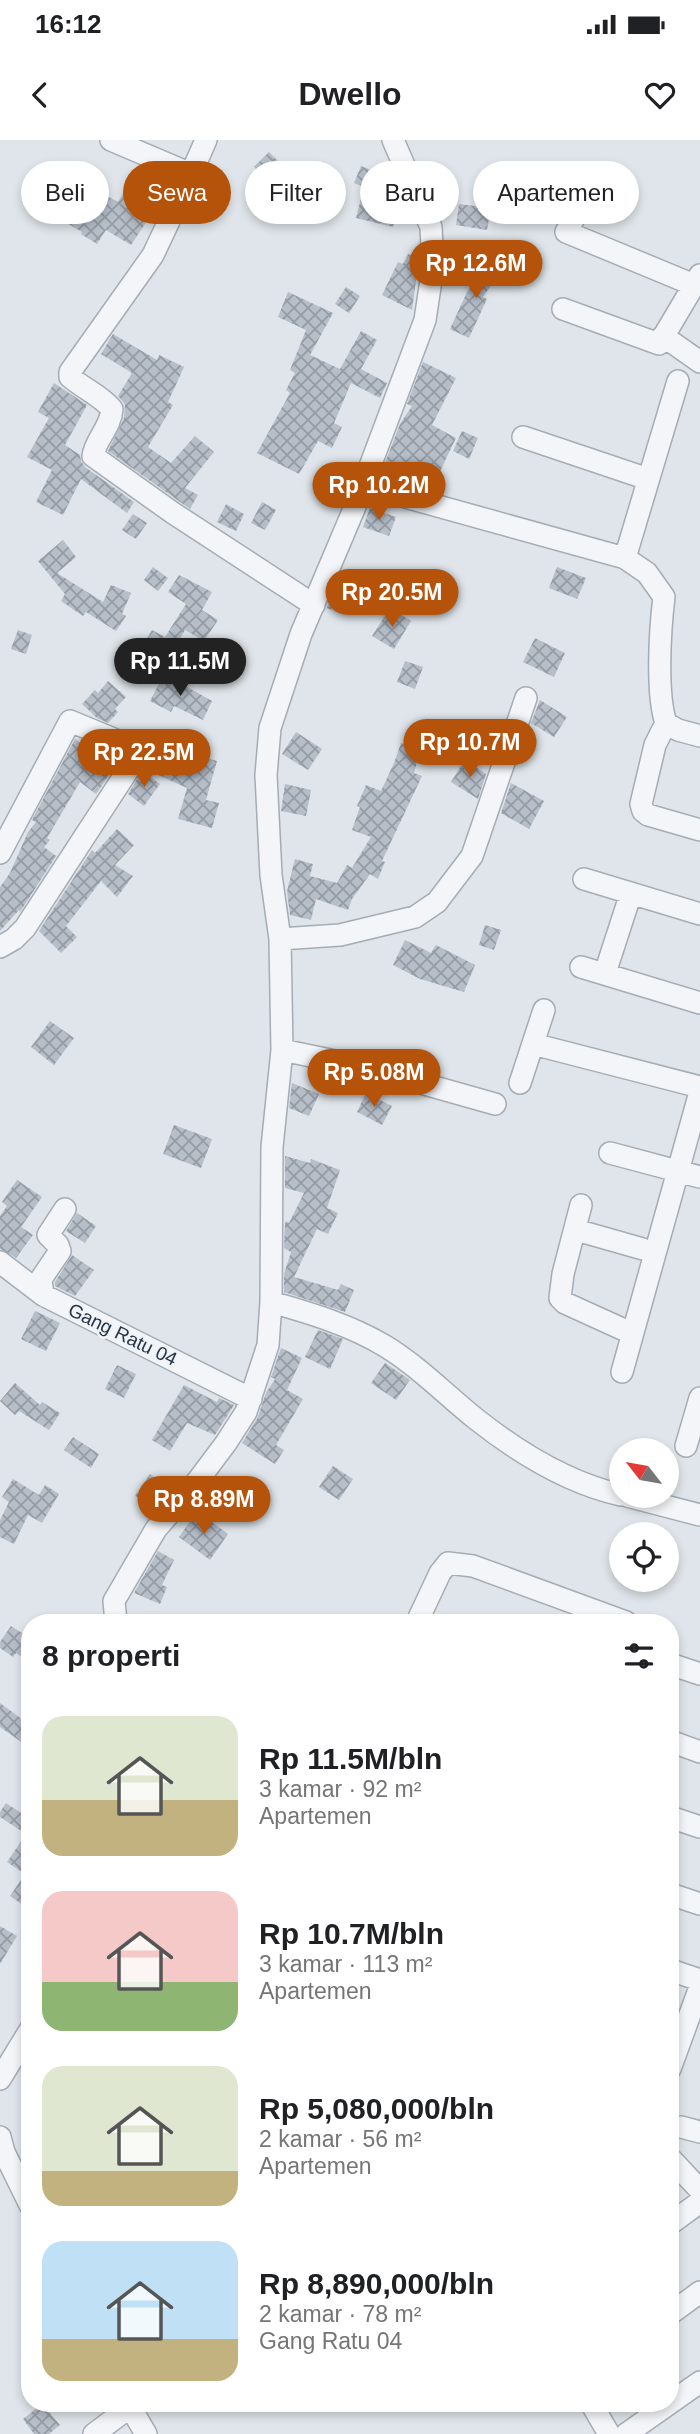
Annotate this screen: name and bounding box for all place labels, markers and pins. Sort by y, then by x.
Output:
pin: Rp 12.6M [404,240,548,300]
pin: Rp 10.2M [307,462,451,522]
pin: Rp 20.5M [320,570,464,629]
pin: Rp 11.5M [108,638,252,698]
pin: Rp 10.7M [398,720,542,779]
pin: Rp 22.5M [72,730,216,789]
pin: Rp 5.08M [302,1049,446,1109]
pin: Rp 8.89M [132,1476,276,1536]

